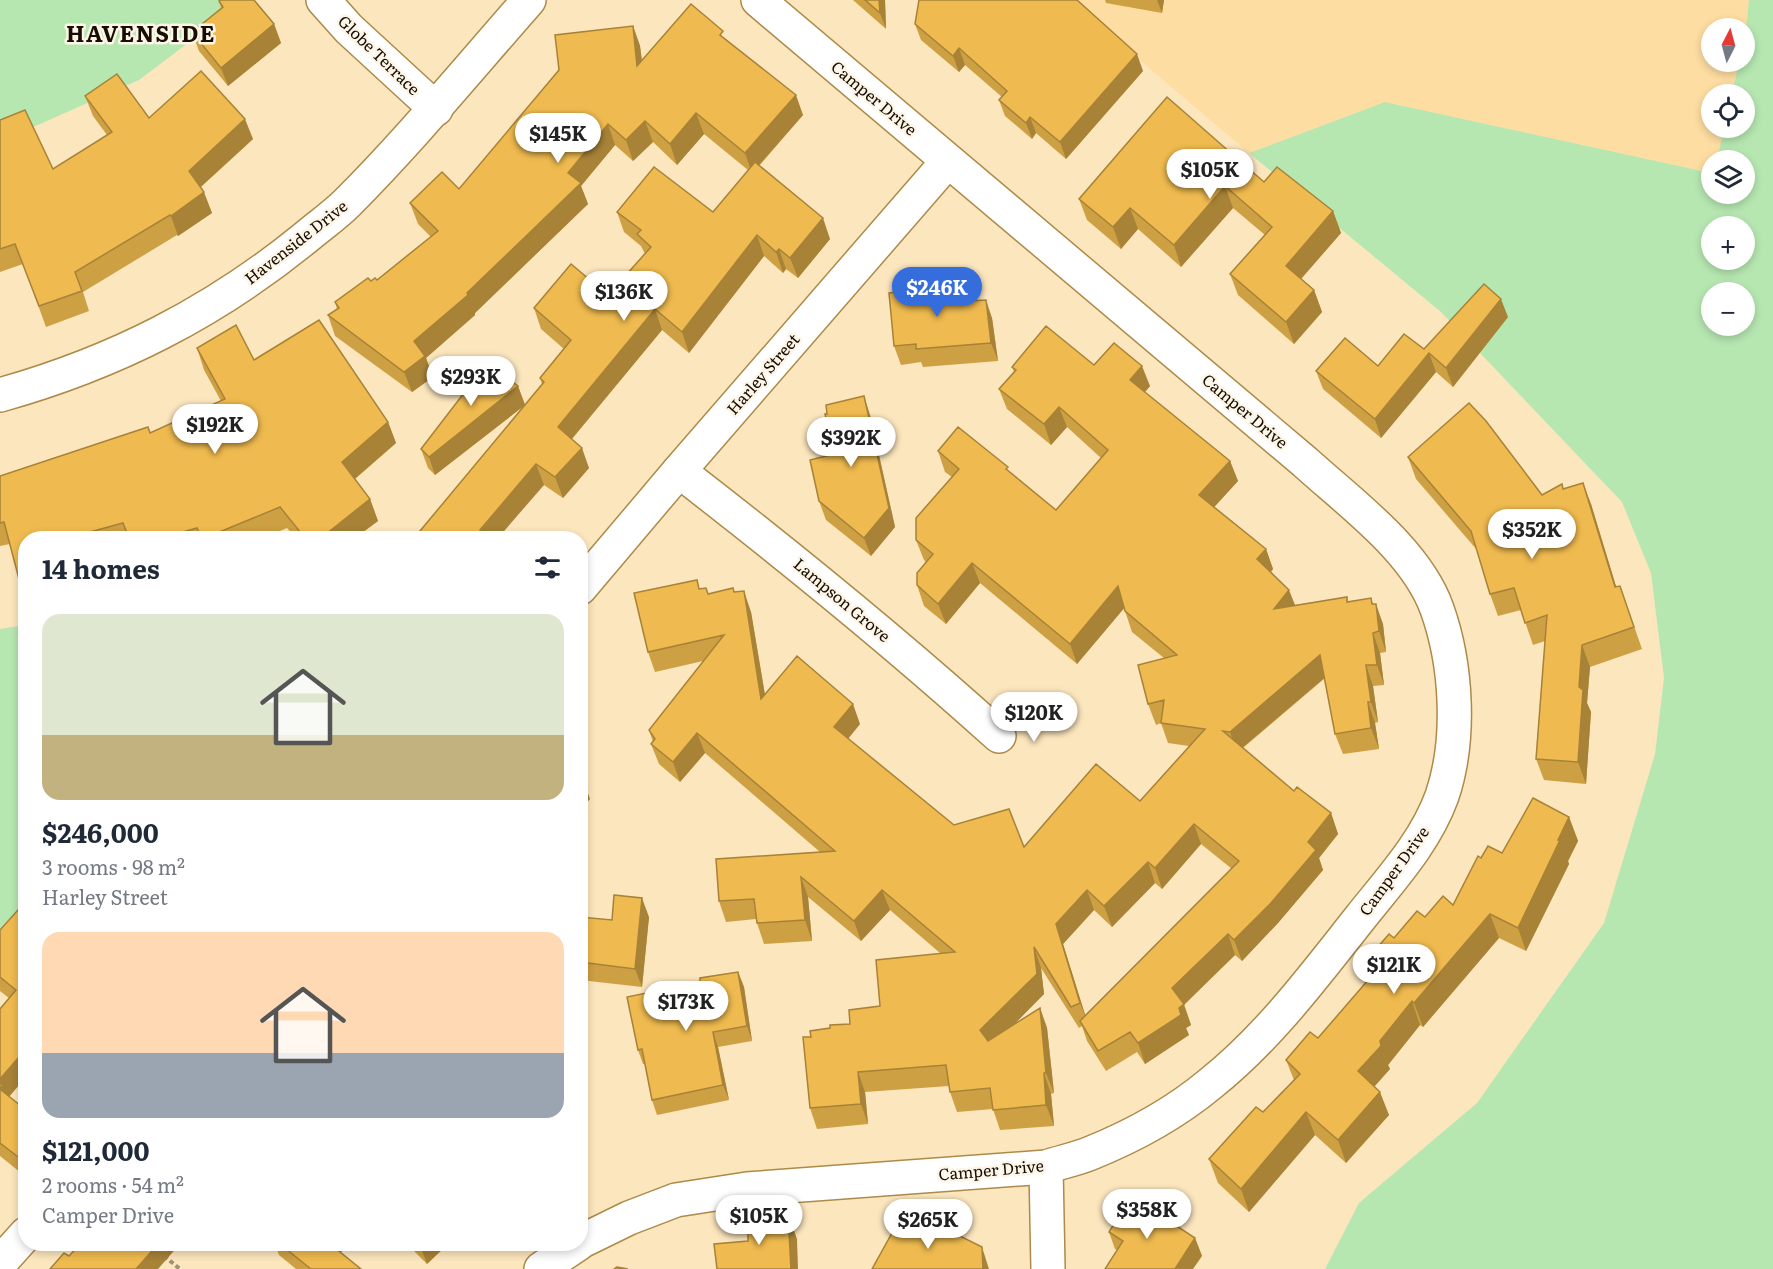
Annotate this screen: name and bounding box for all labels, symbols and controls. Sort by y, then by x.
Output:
street label: Globe Terrace [333,9,426,100]
district label: HAVENSIDE [66,16,216,49]
north arrow [1701,18,1755,72]
map controls [1701,18,1755,336]
street label: Camper Drive [826,54,923,140]
button: locate [1701,84,1755,138]
pin: $145K [516,113,600,164]
text: $145K [529,117,587,147]
pin: $105K [1168,149,1252,200]
button: layers [1701,150,1755,204]
text: $105K [1181,153,1239,183]
street label: Havenside Drive [239,193,352,289]
button: + [1701,216,1755,270]
pin: $246K [895,267,979,318]
pin: $136K [582,271,666,322]
text: $246K [906,271,968,301]
text: $136K [595,275,653,305]
button: − [1701,282,1755,336]
street label: Harley Street [720,327,805,419]
pin: $293K [429,356,513,407]
text: $293K [441,360,501,390]
street label: Camper Drive [1197,367,1294,453]
pin: $192K [173,404,257,455]
text: $192K [186,408,244,438]
pin: $392K [809,417,893,468]
text: $392K [821,421,881,451]
pin: $352K [1490,509,1574,560]
text: $352K [1502,513,1562,543]
text: 14 homes [42,548,160,587]
icon: filters [531,551,564,584]
street label: Lampson Grove [789,552,896,647]
icon: home [249,653,357,761]
pin: $120K [992,692,1076,743]
text: $120K [1005,696,1063,726]
text: $246,000 [42,812,159,851]
street label: Camper Drive [1352,821,1434,920]
text: 3 rooms · 98 m² [42,851,185,881]
text: Harley Street [42,881,168,911]
pin: $121K [1352,944,1436,995]
text: $121K [1367,948,1421,978]
icon: home [249,971,357,1079]
pin: $173K [644,981,728,1032]
text: $173K [657,985,715,1015]
text: $121,000 [42,1130,149,1169]
street label: Camper Drive [937,1152,1045,1186]
text: 2 rooms · 54 m² [42,1169,184,1199]
pin: $358K [1105,1189,1189,1240]
text: $358K [1116,1193,1178,1223]
pin: $105K [717,1195,801,1246]
text: Camper Drive [42,1199,174,1229]
text: $105K [730,1199,788,1229]
pin: $265K [886,1199,970,1250]
text: $265K [898,1203,958,1233]

